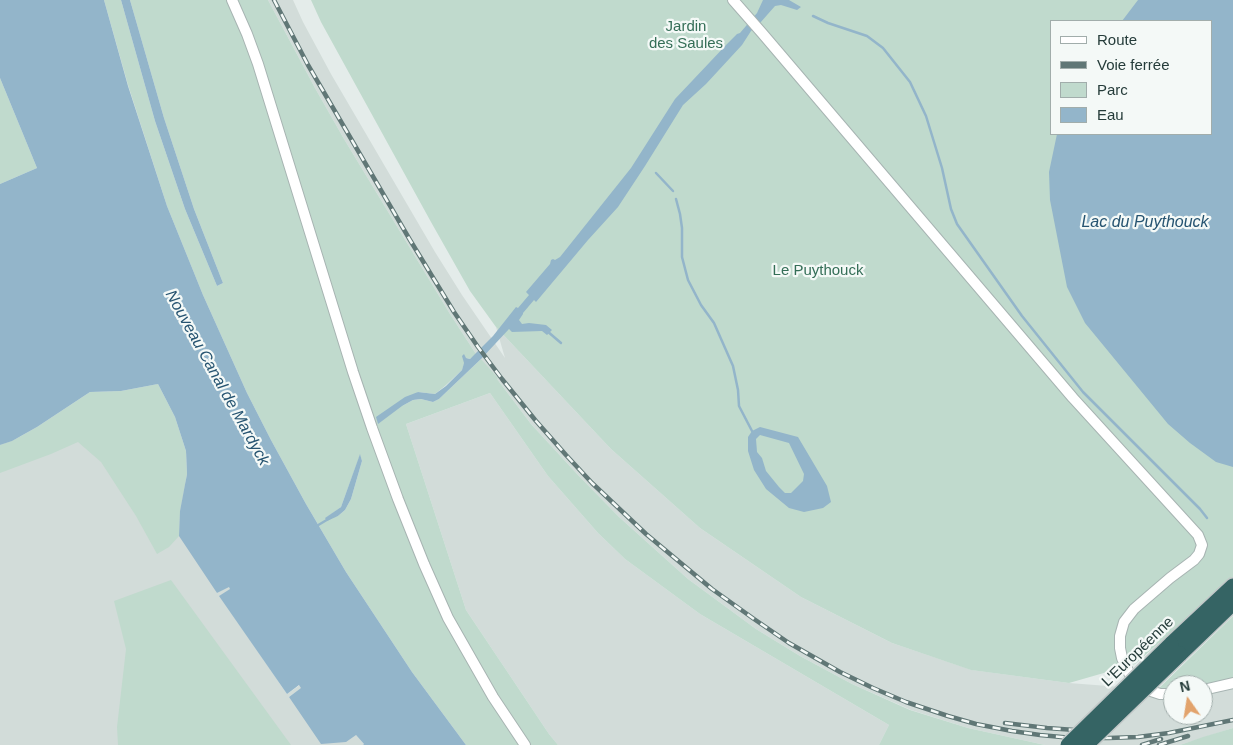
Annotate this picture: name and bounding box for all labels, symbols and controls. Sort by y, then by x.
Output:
park label: Jardin des Saules [649,18,723,53]
legend [1050,20,1213,135]
text: Route [1097,31,1137,48]
text: Voie ferrée [1097,56,1170,73]
text: Parc [1097,81,1128,98]
text: Eau [1097,106,1124,123]
water label: Lac du Puythouck [1081,213,1209,233]
park label: Le Puythouck [773,262,863,280]
water label: Nouveau Canal de Mardyck [161,287,273,469]
street label: L'Européenne [1098,613,1178,691]
north arrow [1163,675,1213,725]
text: N [1178,677,1192,695]

